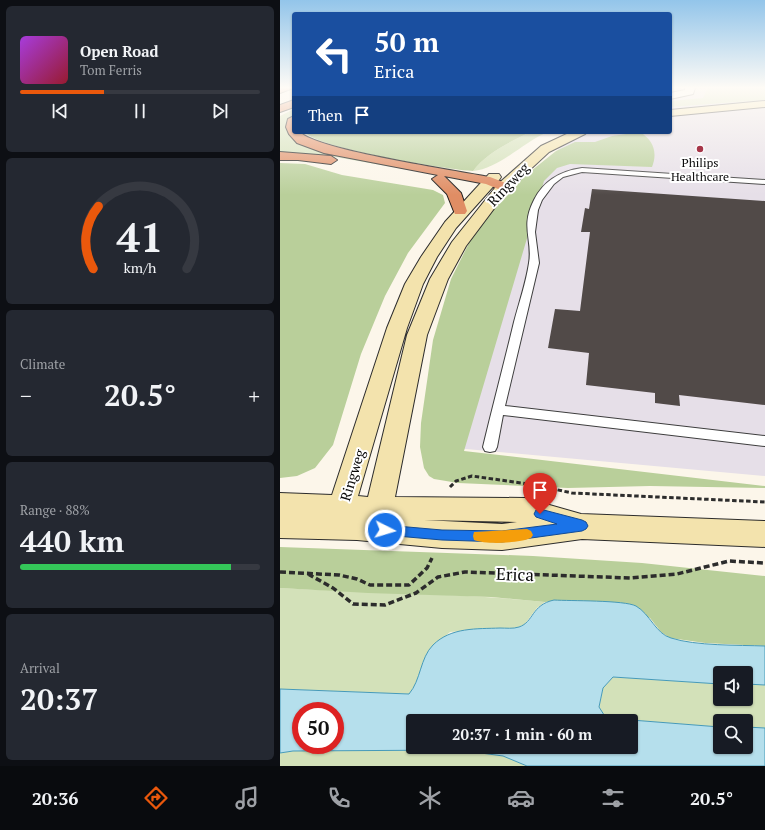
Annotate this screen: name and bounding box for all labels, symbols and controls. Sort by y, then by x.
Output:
text: 50 m [374,23,439,60]
icon: left [308,28,360,80]
text: Open Road [80,41,159,61]
text: Erica [374,59,414,83]
text: Tom Ferris [80,61,142,79]
icon: previous [49,100,71,122]
icon: pause [129,100,151,122]
icon: next [209,100,231,122]
icon: arrive [351,104,373,126]
text: Then [308,105,343,125]
marker: Philips Healthcare [695,144,705,154]
place label: Philips Healthcare [671,155,729,184]
street label: Ringweg [483,158,534,210]
text: 41 [116,209,164,264]
text: km/h [124,258,157,277]
text: Climate [20,355,65,373]
text: 20.5° [104,375,176,415]
text: − [20,381,32,410]
text: + [248,381,260,410]
street label: Ringweg [335,446,369,503]
pin [523,473,557,514]
icon: arrive [529,479,551,501]
text: Range · 88% [20,501,90,519]
position arrow [364,509,406,551]
text: 440 km [20,521,124,561]
street label: Erica [496,562,535,586]
text: Arrival [20,659,60,677]
map controls [713,666,753,754]
button: sound [713,666,753,706]
text: 20:37 [20,679,98,719]
speed limit sign: 50 [292,702,344,754]
button: search [713,714,753,754]
text: 20:37 · 1 min · 60 m [452,724,592,744]
icon: directions [142,784,170,812]
icon: music [233,784,261,812]
icon: phone [325,784,353,812]
icon: climate [416,784,444,812]
icon: car [507,784,535,812]
icon: filters [599,784,627,812]
text: 20:36 [32,786,79,810]
text: 20.5° [690,786,733,810]

